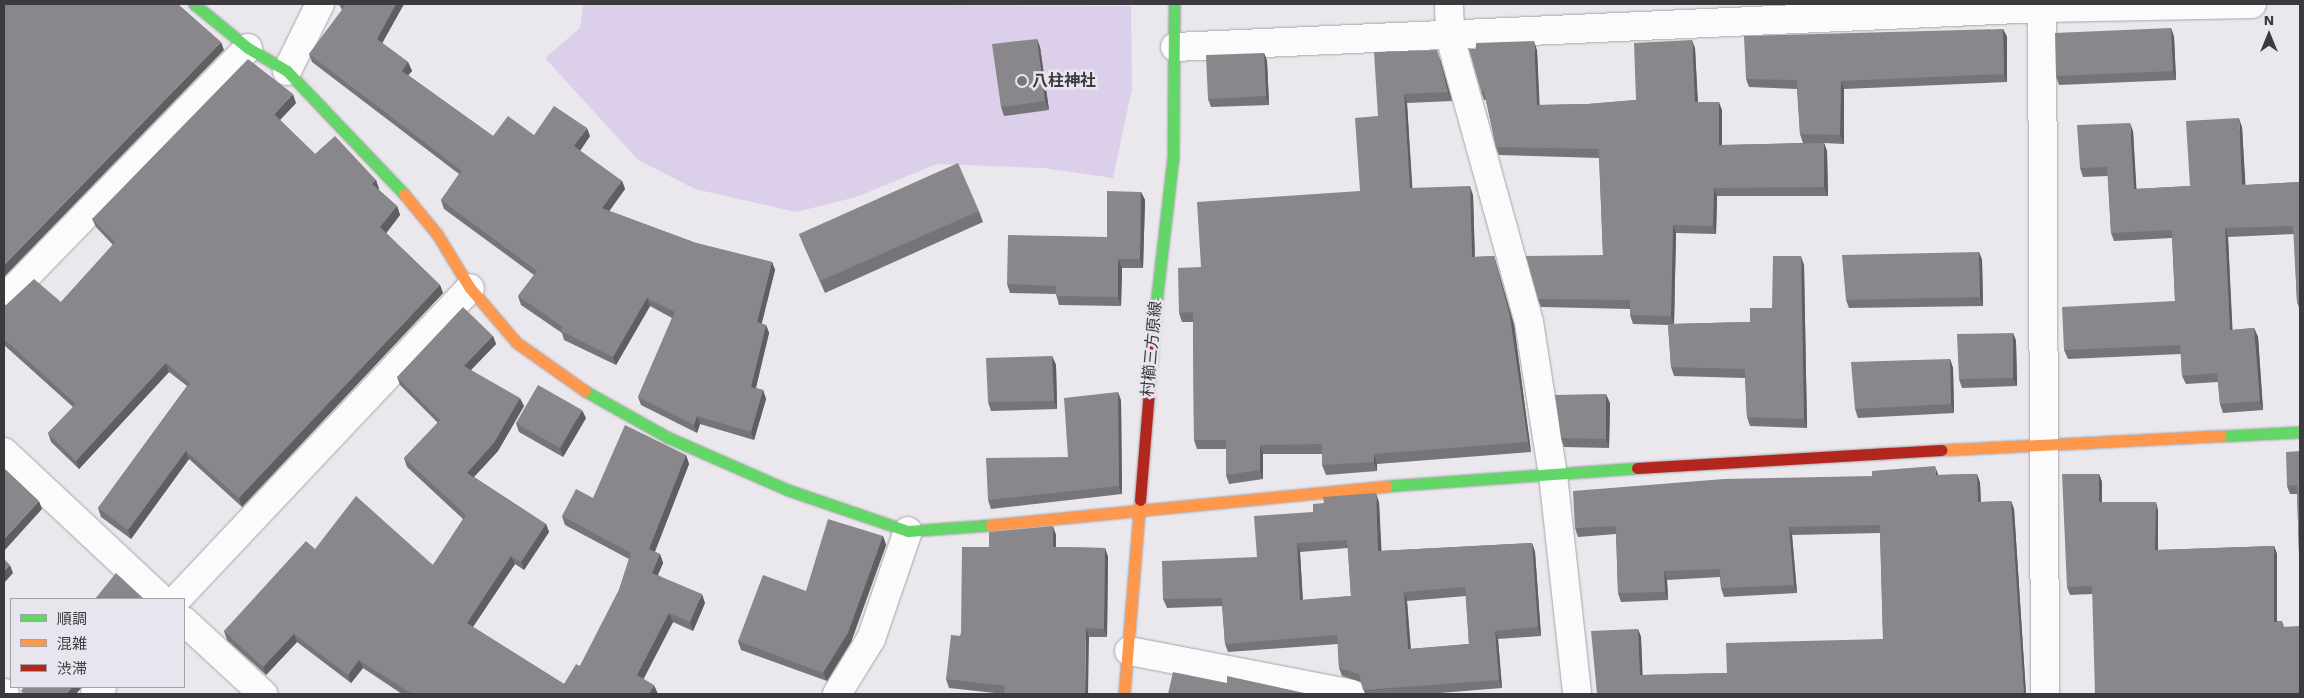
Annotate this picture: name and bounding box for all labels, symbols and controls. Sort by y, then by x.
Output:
north arrow [2244,10,2294,60]
text: N [2264,12,2274,28]
place label: 八柱神社 [1032,71,1096,91]
marker: 八柱神社 [1016,75,1028,87]
street label: 村櫛三方原線 [1138,300,1166,398]
legend [10,598,185,688]
text: 順調 [57,610,87,628]
text: 混雑 [57,635,87,653]
text: 渋滞 [57,660,87,678]

